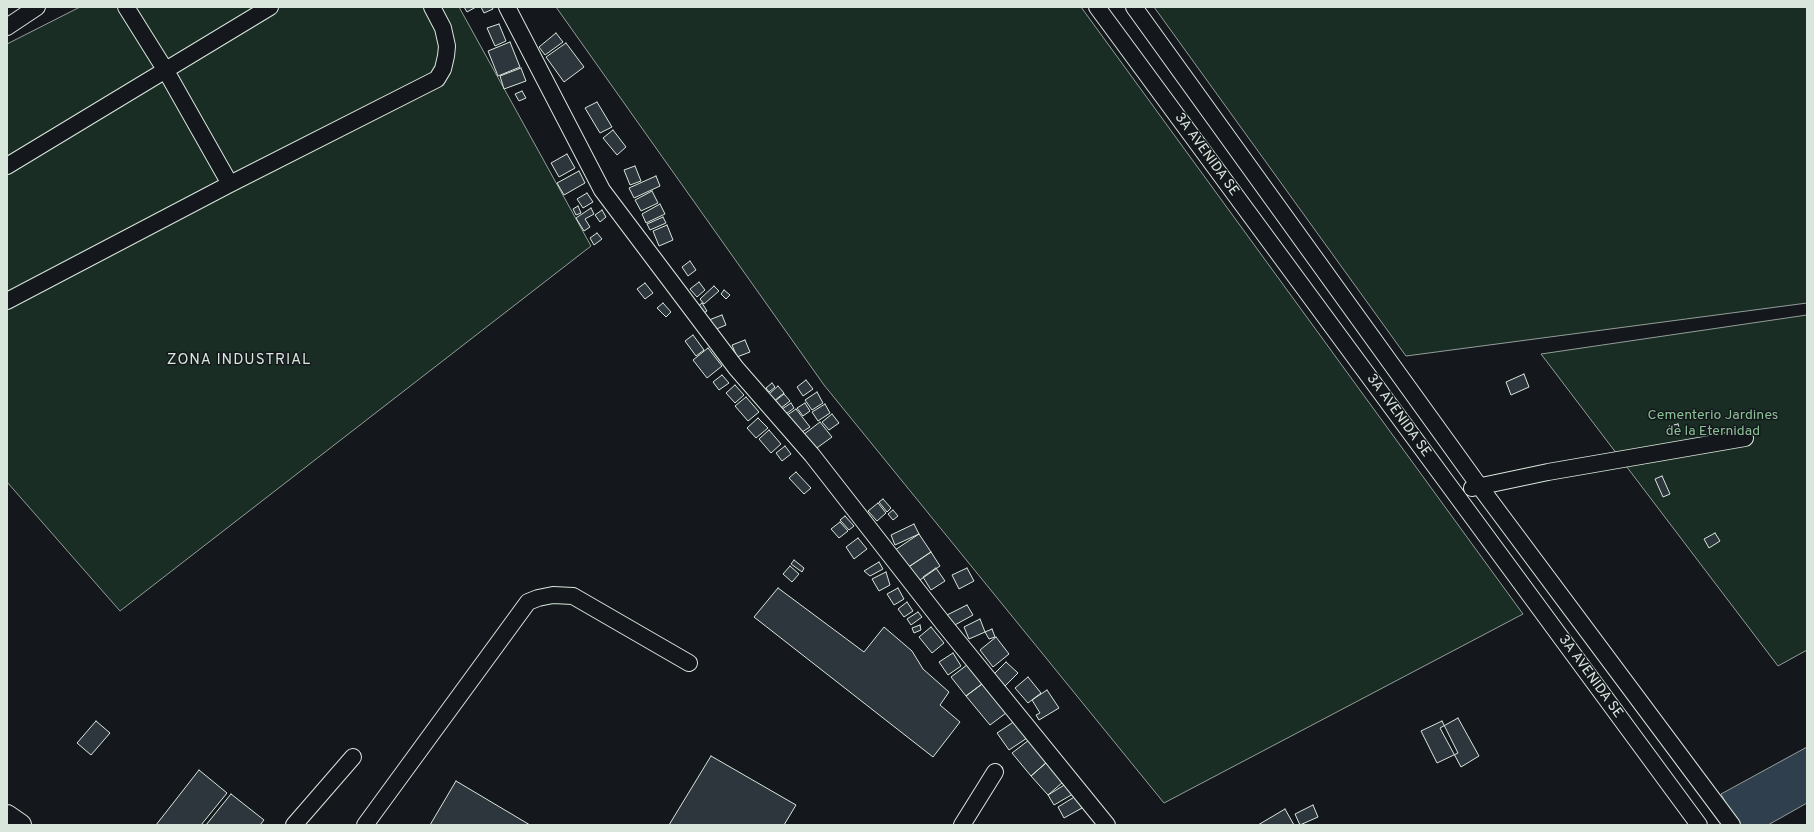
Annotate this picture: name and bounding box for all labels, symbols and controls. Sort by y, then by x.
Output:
street label: 3A AVENIDA SE [1170,110,1242,200]
district label: ZONA INDUSTRIAL [167,352,311,370]
street label: 3A AVENIDA SE [1362,371,1434,461]
park label: Cementerio Jardines de la Eternidad [1648,408,1778,440]
street label: 3A AVENIDA SE [1554,632,1626,722]

